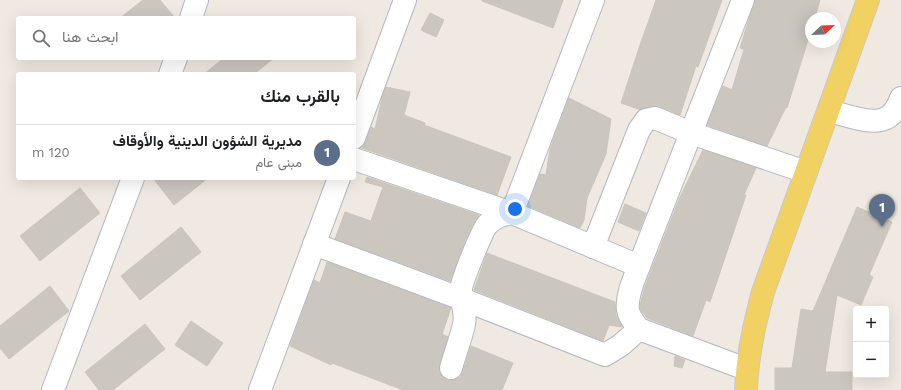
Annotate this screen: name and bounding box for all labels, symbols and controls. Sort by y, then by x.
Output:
north arrow [805,12,841,48]
search box [16,16,356,60]
icon: search [30,27,52,49]
text: ابحث هنا [62,28,119,46]
text: بالقرب منك [260,86,340,106]
text: مديرية الشؤون الدينية والأوقاف [113,132,302,150]
text: 120 m [32,145,70,160]
text: 1 [324,145,330,160]
text: مبنى عام [255,155,302,170]
pin: 1 [869,194,895,227]
your location [505,199,525,219]
map controls [853,306,889,378]
button: + [853,306,889,342]
button: − [853,342,889,378]

